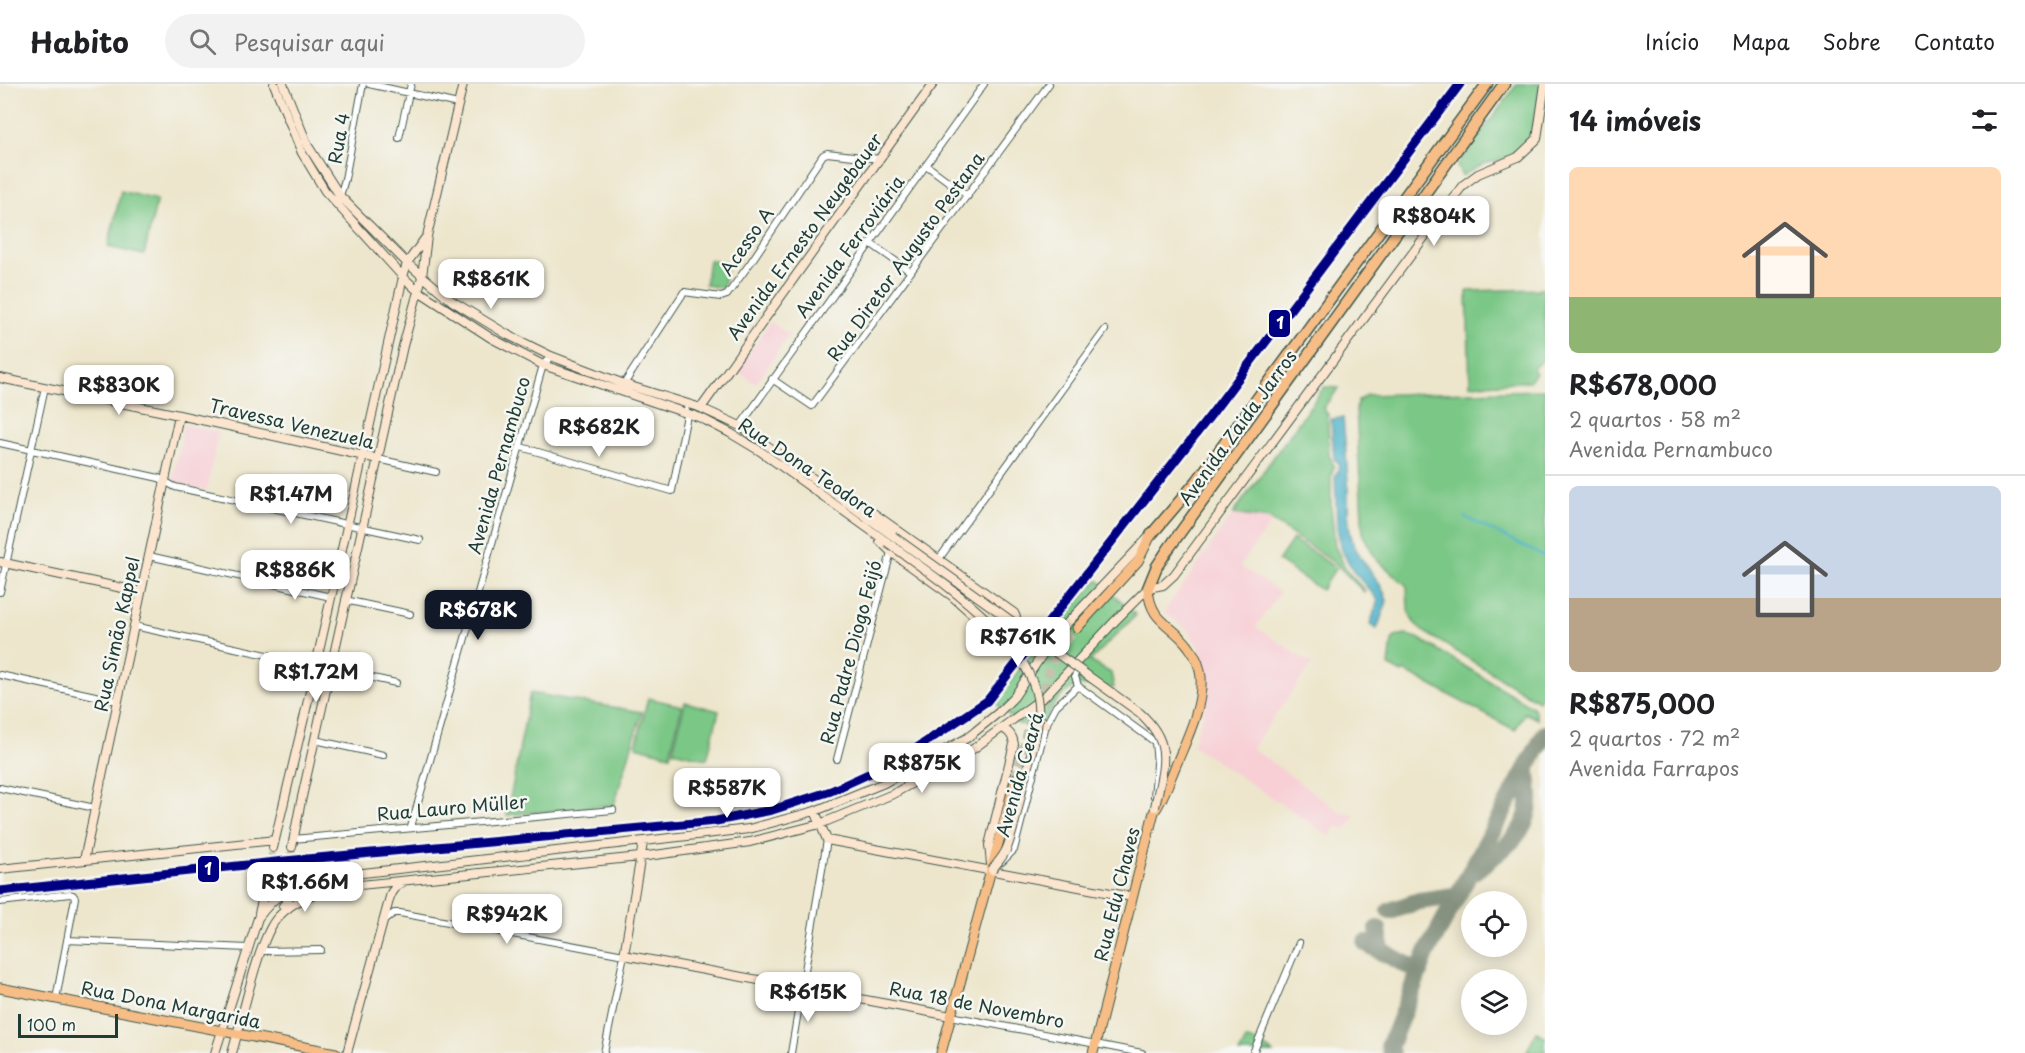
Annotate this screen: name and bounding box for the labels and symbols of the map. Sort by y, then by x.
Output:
street label: Rua 4 [320,110,356,166]
street label: Avenida Ernesto Neugebauer [720,126,889,345]
street label: Rua Diretor Augusto Pestana [820,145,991,366]
street label: Avenida Ferroviária [788,169,910,323]
pin: R$804K [1385,196,1483,247]
street label: Acesso A [712,201,780,281]
pin: R$861K [442,259,540,310]
line badge: 1 [1268,309,1291,338]
text: 1 [1276,310,1284,334]
street label: Avenida Zaida Jarros [1171,344,1303,510]
pin: R$830K [70,365,168,416]
street label: Avenida Pernambuco [460,373,536,557]
street label: Travessa Venezuela [207,391,378,455]
pin: R$682K [550,407,648,458]
street label: Rua Dona Teodora [733,411,883,523]
pin: R$1.47M [236,474,346,525]
pin: R$886K [246,550,344,601]
street label: Rua Simão Kappel [86,554,146,714]
street label: Rua Padre Diogo Feijó [812,557,888,747]
pin: R$678K [429,590,527,641]
pin: R$761K [969,617,1067,668]
pin: R$1.72M [261,652,371,703]
street label: Avenida Ceará [988,708,1050,840]
pin: R$875K [873,743,971,794]
pin: R$587K [678,768,776,819]
street label: Rua Lauro Müller [376,787,529,827]
street label: Rua Edu Chaves [1086,824,1146,964]
line badge: 1 [197,855,220,883]
text: 1 [204,856,212,880]
pin: R$1.66M [250,862,360,913]
pin: R$942K [458,894,556,945]
pin: R$615K [759,972,857,1023]
street label: Rua Dona Margarida [79,973,264,1035]
street label: Rua 18 de Novembro [887,974,1067,1034]
scale bar [18,1011,118,1038]

